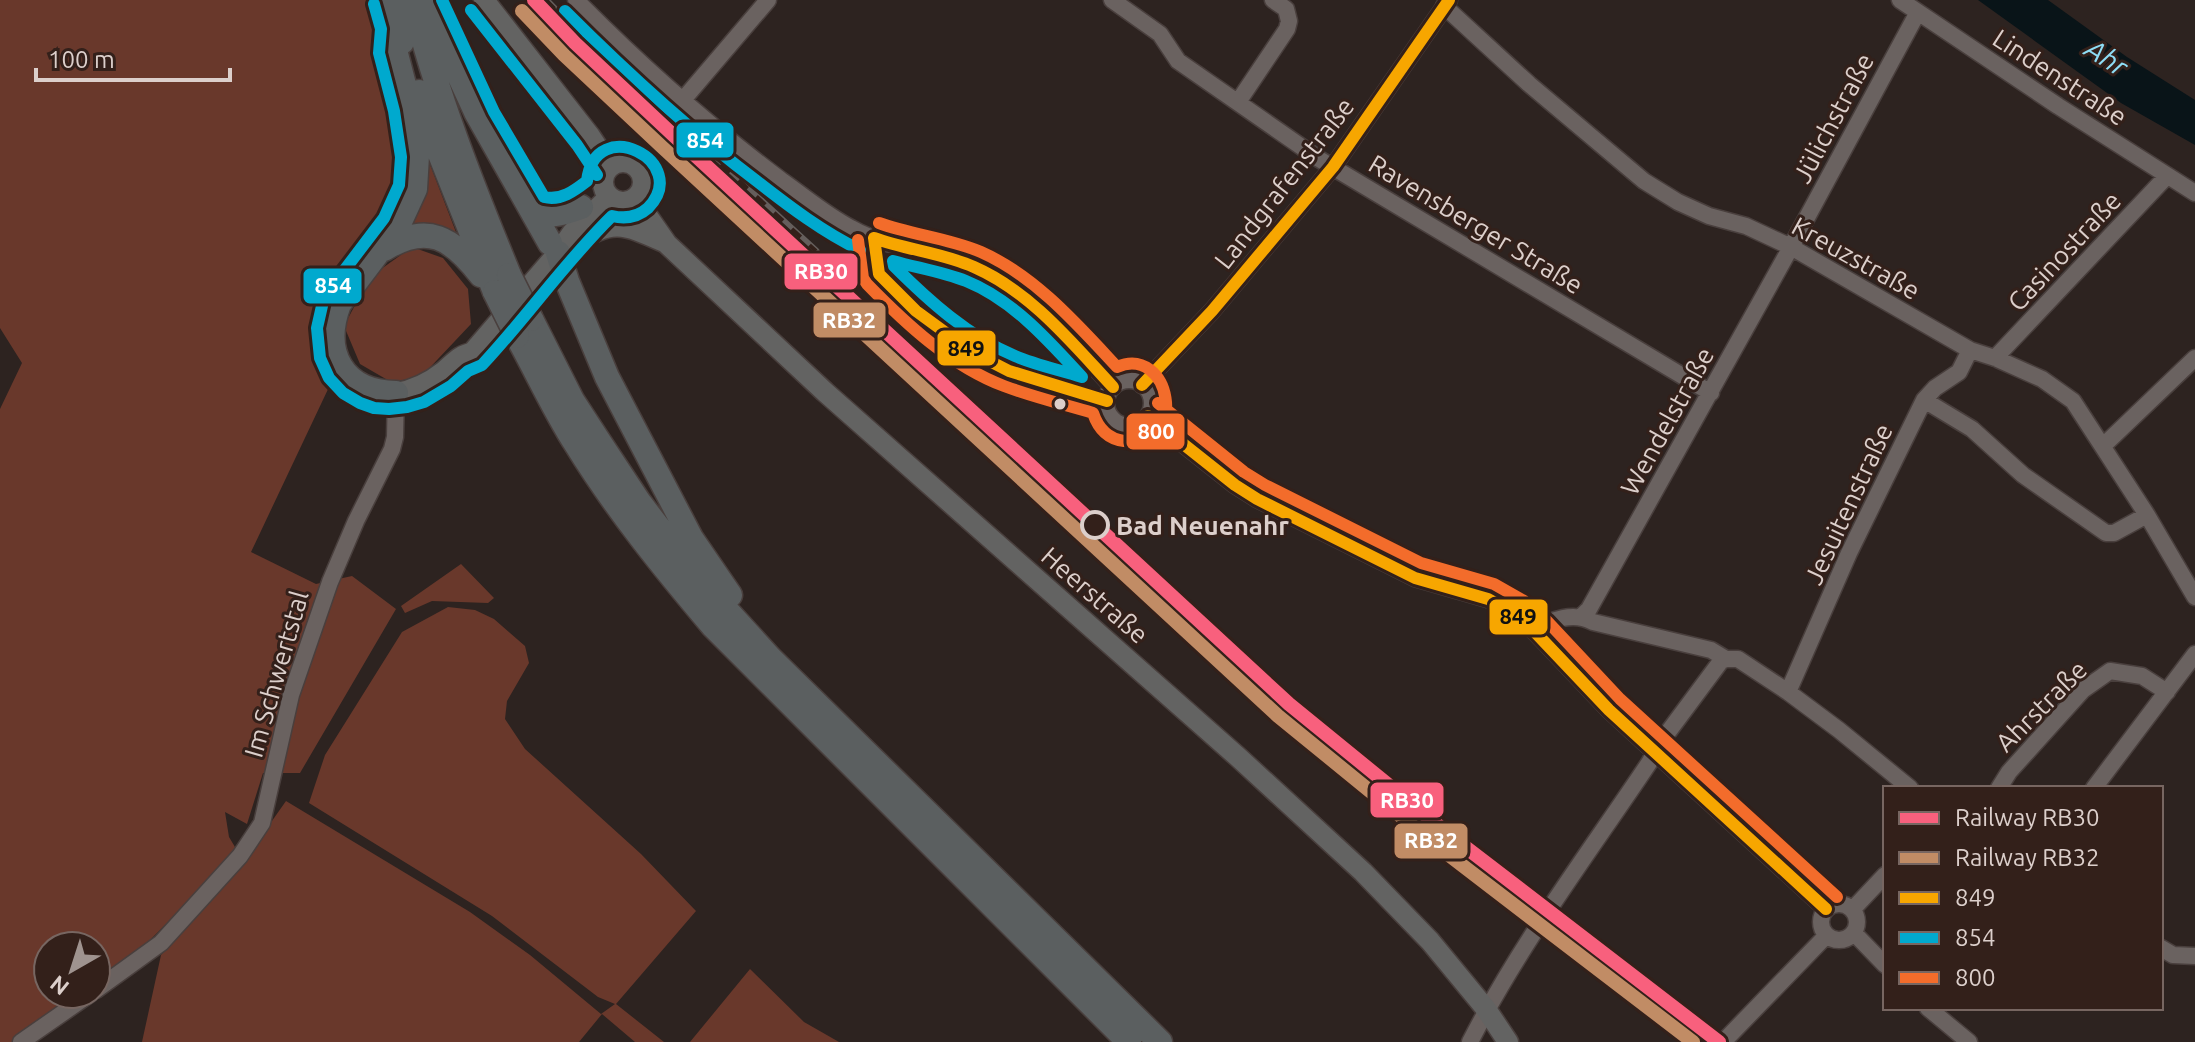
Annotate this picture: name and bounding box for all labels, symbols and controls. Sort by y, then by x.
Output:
street label: Lindenstraße [1988,23,2132,131]
water label: Ahr [2078,31,2135,83]
scale bar [36,32,230,82]
text: 100 m [48,46,115,73]
street label: Jülichstraße [1787,48,1879,188]
street label: Landgrafenstraße [1208,92,1360,274]
line badge: 854 [675,121,735,159]
text: 854 [686,127,724,152]
street label: Ravensberger Straße [1364,149,1588,299]
street label: Casinostraße [2002,186,2126,316]
street label: Kreuzstraße [1787,211,1925,305]
line badge: RB30 [783,252,859,291]
text: RB30 [794,258,848,283]
line badge: 854 [302,267,363,305]
text: 854 [314,272,352,297]
line badge: RB32 [812,301,887,339]
text: RB32 [822,307,876,332]
line badge: 849 [936,329,997,367]
text: 849 [947,335,985,360]
street label: Wendelstraße [1615,342,1719,500]
unlabelled marker [1052,396,1068,412]
line badge: 800 [1125,412,1186,451]
text: 800 [1137,418,1175,443]
street label: Jesuitenstraße [1798,419,1898,589]
marker: Bad Neuenahr [1081,511,1109,539]
place label: Bad Neuenahr [1116,511,1289,540]
street label: Heerstraße [1036,541,1154,649]
street label: Im Schwertstal [238,587,314,761]
line badge: 849 [1488,598,1549,636]
text: 849 [1499,603,1537,628]
street label: Ahrstraße [1990,655,2092,757]
line badge: RB30 [1369,781,1445,819]
legend [1883,786,2163,1010]
text: RB30 [1380,787,1434,812]
text: Railway RB30 [1955,804,2100,831]
line badge: RB32 [1393,822,1469,860]
text: RB32 [1404,827,1458,852]
text: Railway RB32 [1955,844,2100,871]
text: 849 [1955,884,1996,911]
text: 854 [1955,924,1996,951]
north arrow [32,930,112,1010]
text: 800 [1955,964,1996,991]
text: N [45,971,73,1001]

